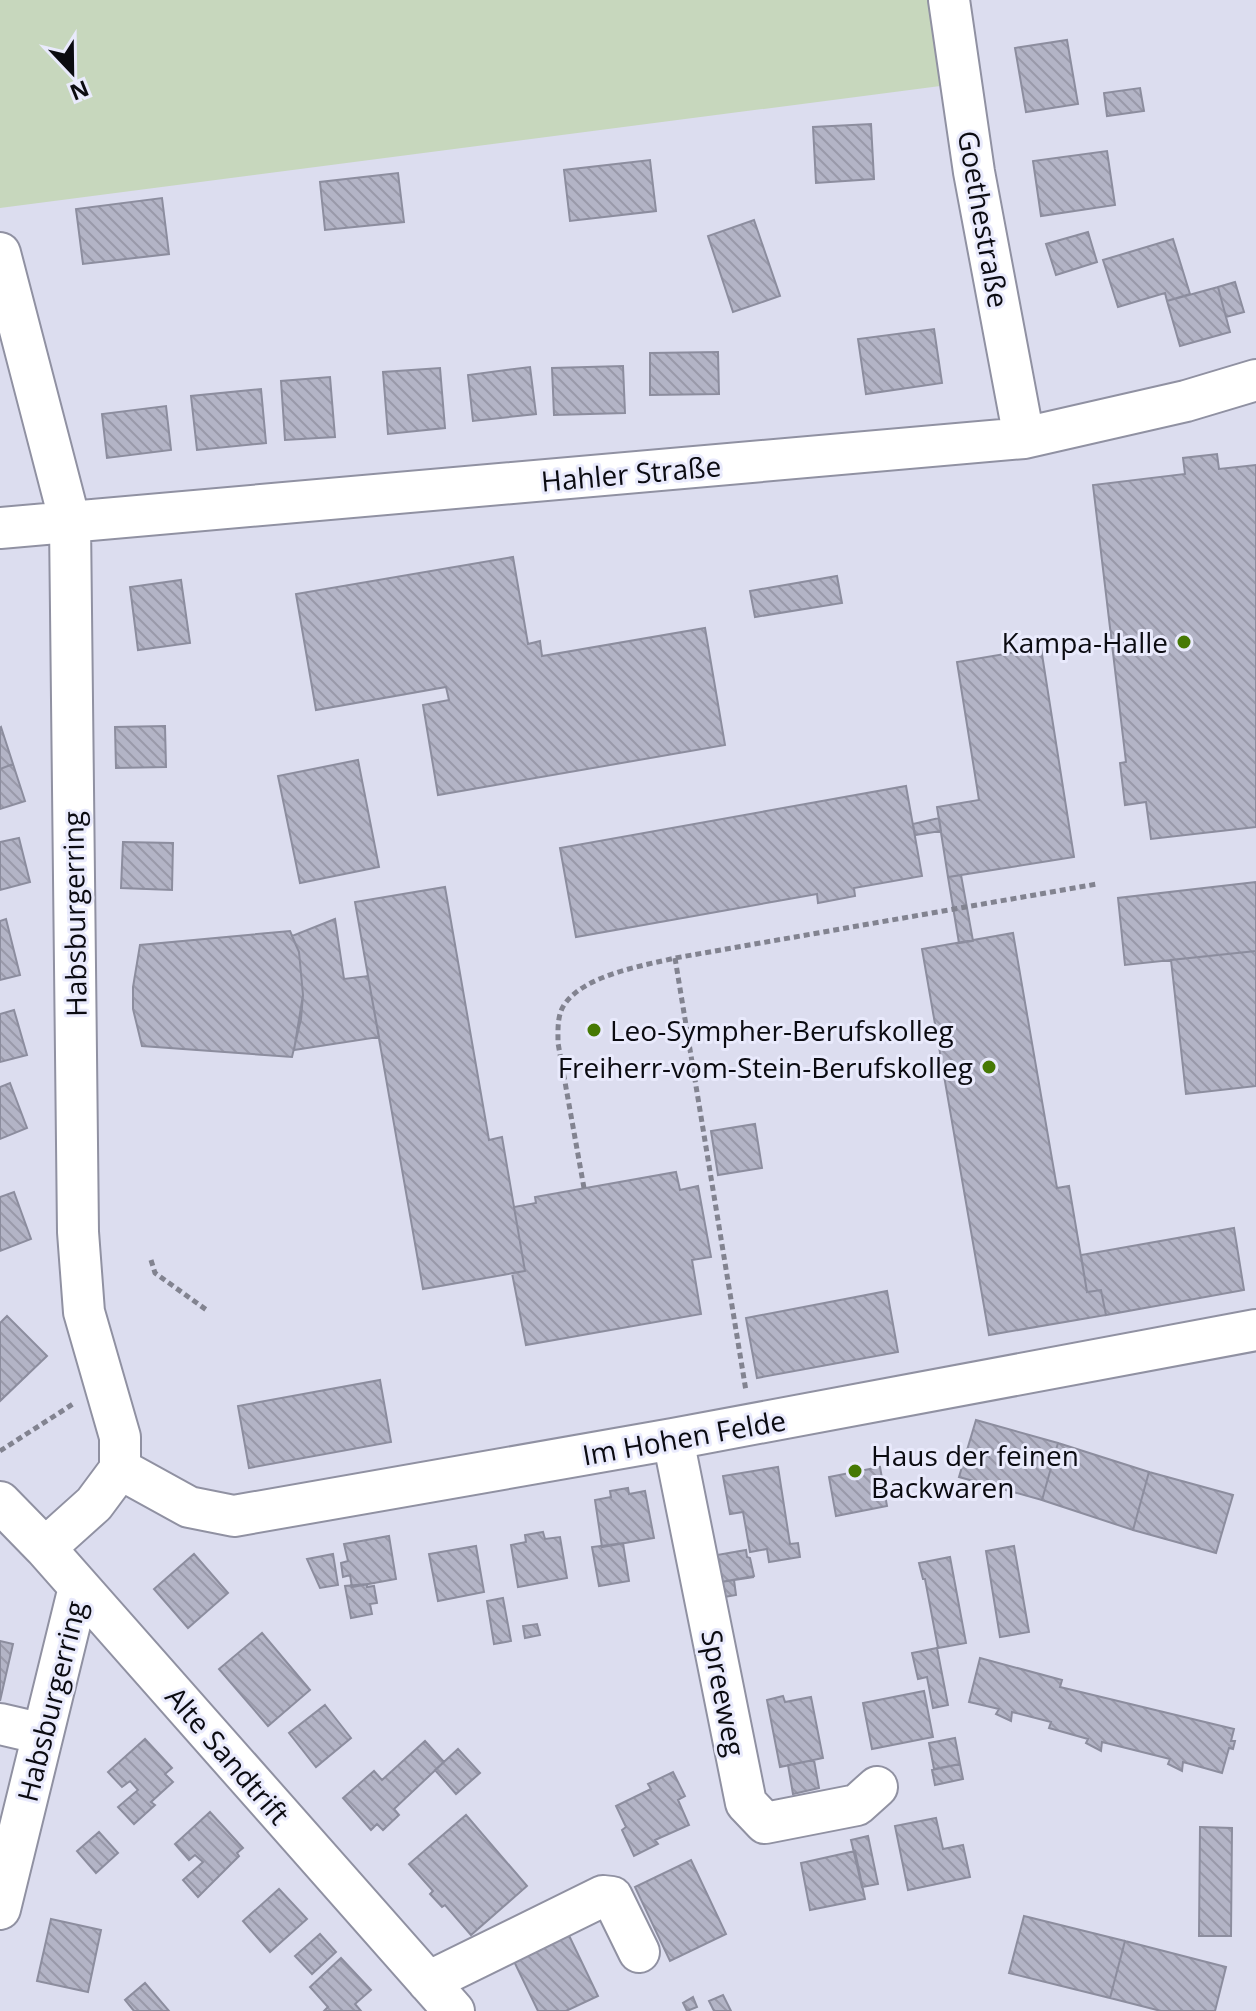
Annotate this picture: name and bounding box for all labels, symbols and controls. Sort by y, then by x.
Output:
north arrow [32,32,112,112]
text: N [66,74,94,109]
street label: Goethestraße [950,127,1018,311]
street label: Hahler Straße [539,446,723,500]
place label: Kampa-Halle [1002,623,1168,661]
marker: Kampa-Halle [1175,633,1193,651]
street label: Habsburgerring [53,811,95,1017]
place label: Leo-Sympher-Berufskolleg [610,1011,954,1049]
marker: Leo-Sympher-Berufskolleg [585,1021,603,1039]
place label: Freiherr-vom-Stein-Berufskolleg [558,1048,973,1086]
marker: Freiherr-vom-Stein-Berufskolleg [980,1058,998,1076]
street label: Im Hohen Felde [579,1400,789,1474]
place label: Haus der feinen Backwaren [871,1436,1079,1506]
marker: Haus der feinen Backwaren [846,1462,864,1480]
street label: Habsburgerring [8,1597,94,1805]
street label: Spreeweg [693,1627,755,1759]
street label: Alte Sandtrift [158,1678,298,1832]

